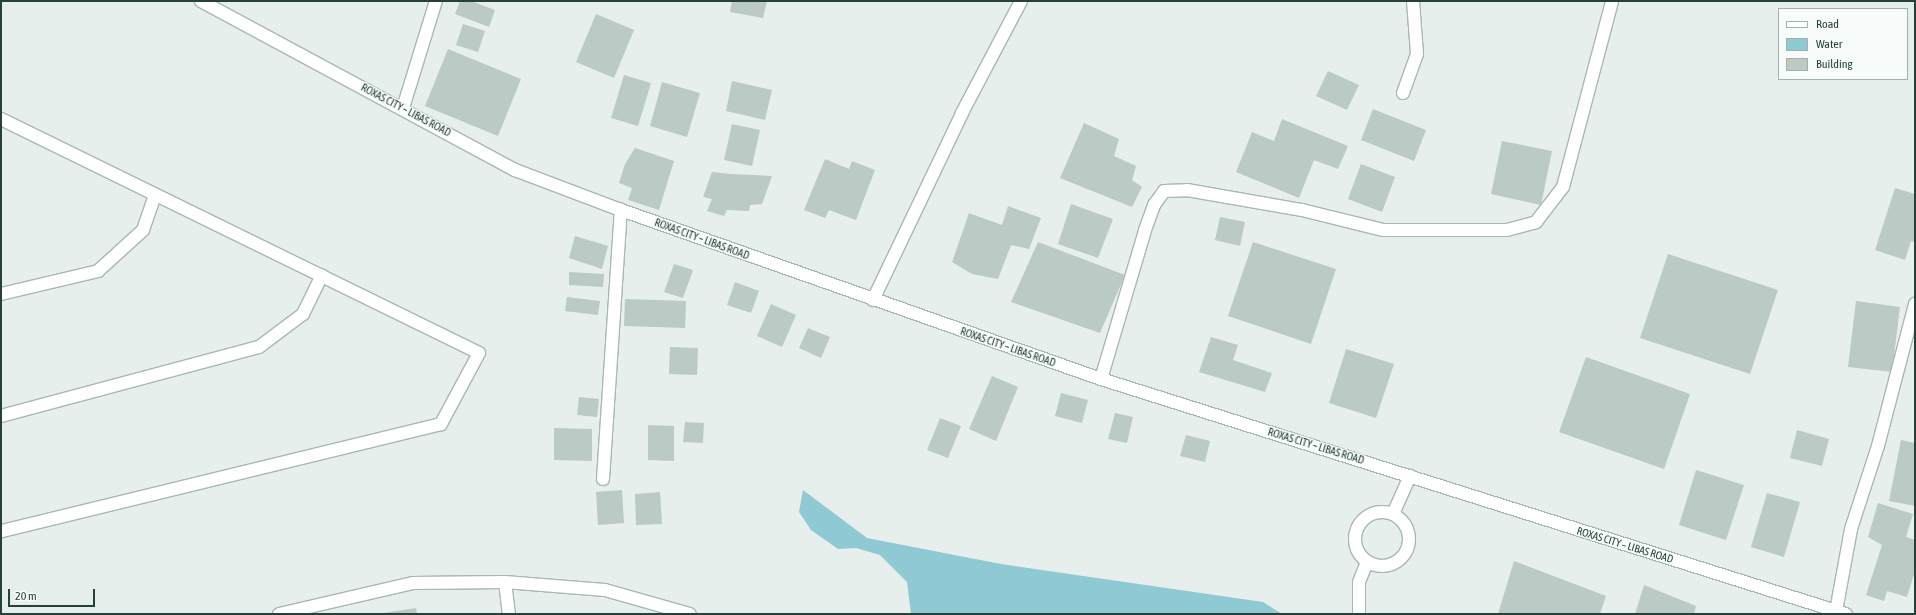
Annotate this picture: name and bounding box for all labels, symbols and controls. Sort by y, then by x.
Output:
legend [1778,8,1908,80]
text: Road [1816,17,1839,31]
text: Water [1816,37,1842,51]
text: Building [1816,57,1853,71]
street label: ROXAS CITY – LIBAS ROAD [359,81,453,139]
street label: ROXAS CITY – LIBAS ROAD [653,216,751,262]
street label: ROXAS CITY – LIBAS ROAD [958,324,1058,370]
street label: ROXAS CITY – LIBAS ROAD [1266,425,1366,467]
street label: ROXAS CITY – LIBAS ROAD [1575,524,1675,566]
scale bar [10,581,97,607]
text: 20 m [15,589,37,603]

